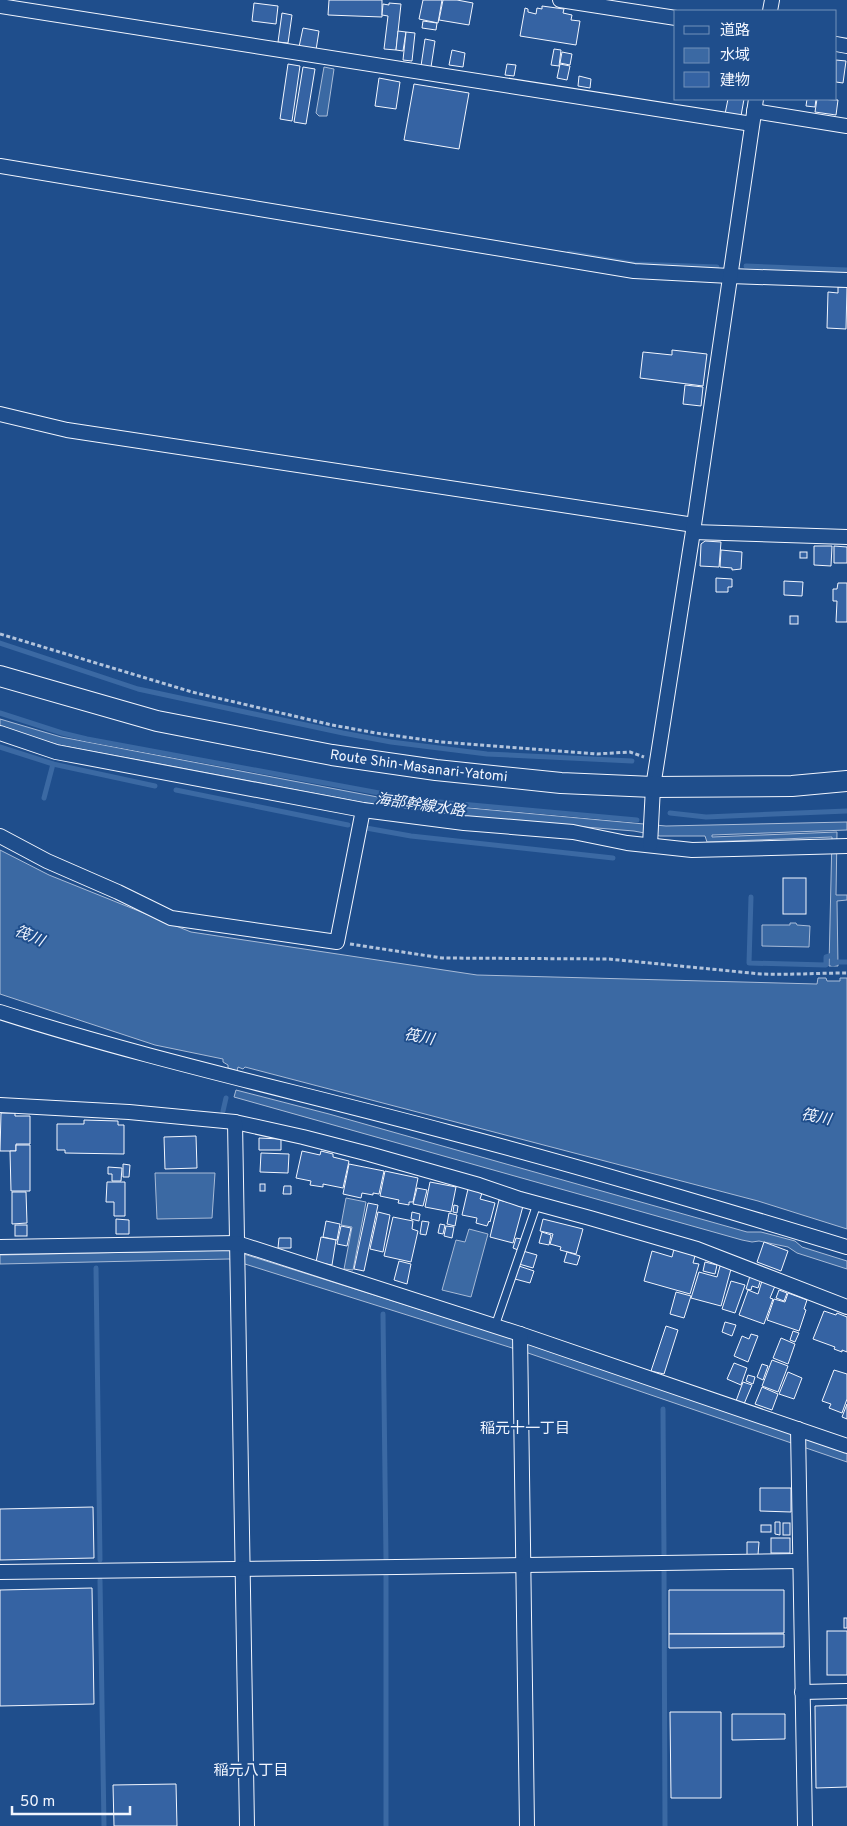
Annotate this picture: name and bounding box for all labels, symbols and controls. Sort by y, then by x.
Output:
legend [674,10,837,100]
text: 道路 [720,22,750,41]
text: 水域 [720,47,750,66]
text: 建物 [720,72,750,91]
street label: Route Shin-Masanari-Yatomi [329,746,508,786]
water label: 海部幹線水路 [374,790,468,822]
water label: 筏川 [11,922,48,952]
water label: 筏川 [402,1026,437,1051]
water label: 筏川 [799,1106,834,1131]
district label: 稲元十一丁目 [480,1420,570,1439]
district label: 稲元八丁目 [213,1762,289,1781]
scale bar [12,1784,130,1816]
text: 50 m [20,1793,55,1812]

